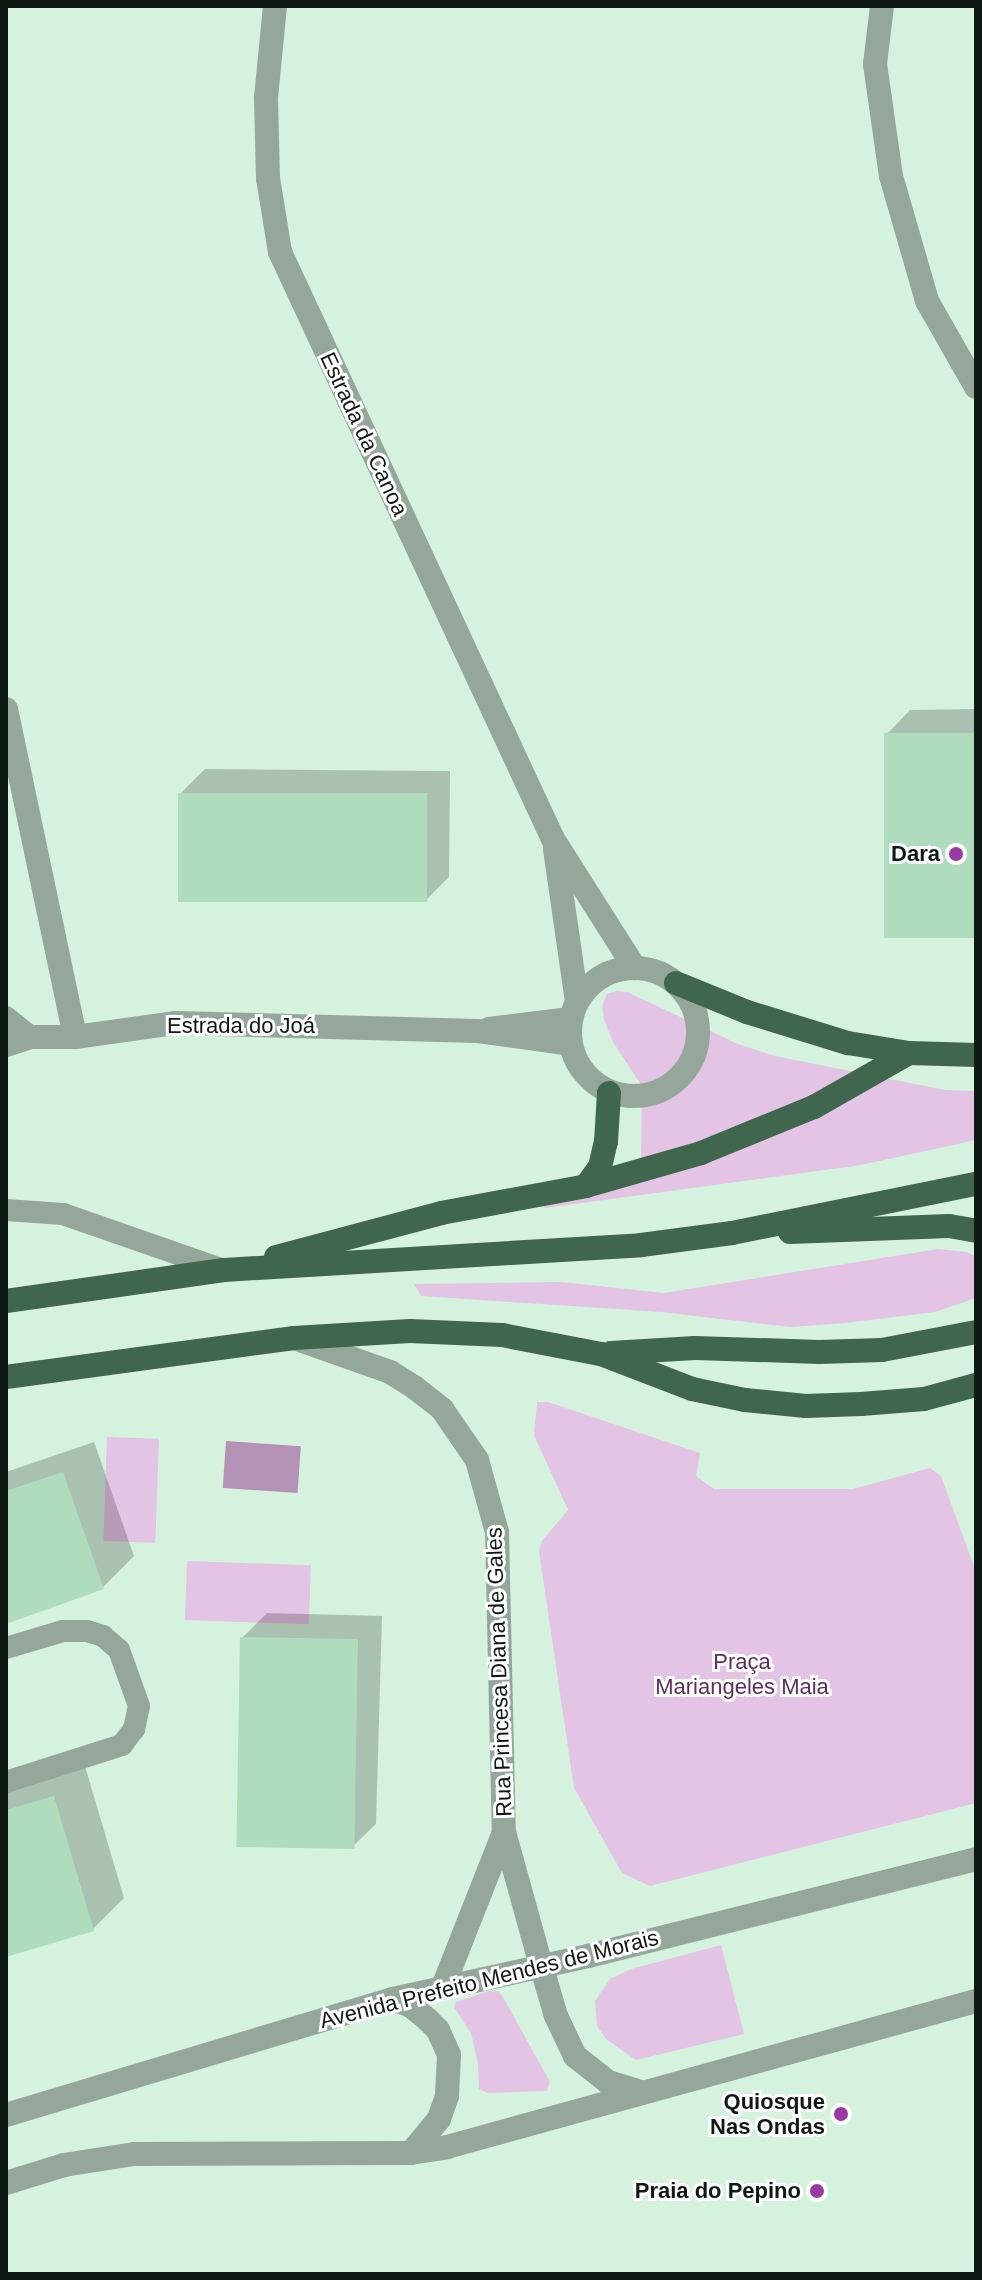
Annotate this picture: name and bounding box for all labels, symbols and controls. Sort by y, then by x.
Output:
street label: Estrada da Canoa [315,348,413,520]
place label: Dara [891,841,940,867]
marker: Dara [947,845,965,863]
street label: Estrada do Joá [167,1013,315,1039]
street label: Rua Princesa Diana de Gales [481,1527,517,1817]
park label: Praça Mariangeles Maia [655,1648,829,1700]
street label: Avenida Prefeito Mendes de Morais [317,1924,661,2034]
place label: Quiosque Nas Ondas [710,2088,825,2140]
marker: Quiosque Nas Ondas [832,2105,850,2123]
place label: Praia do Pepino [635,2178,801,2204]
marker: Praia do Pepino [808,2182,826,2200]

